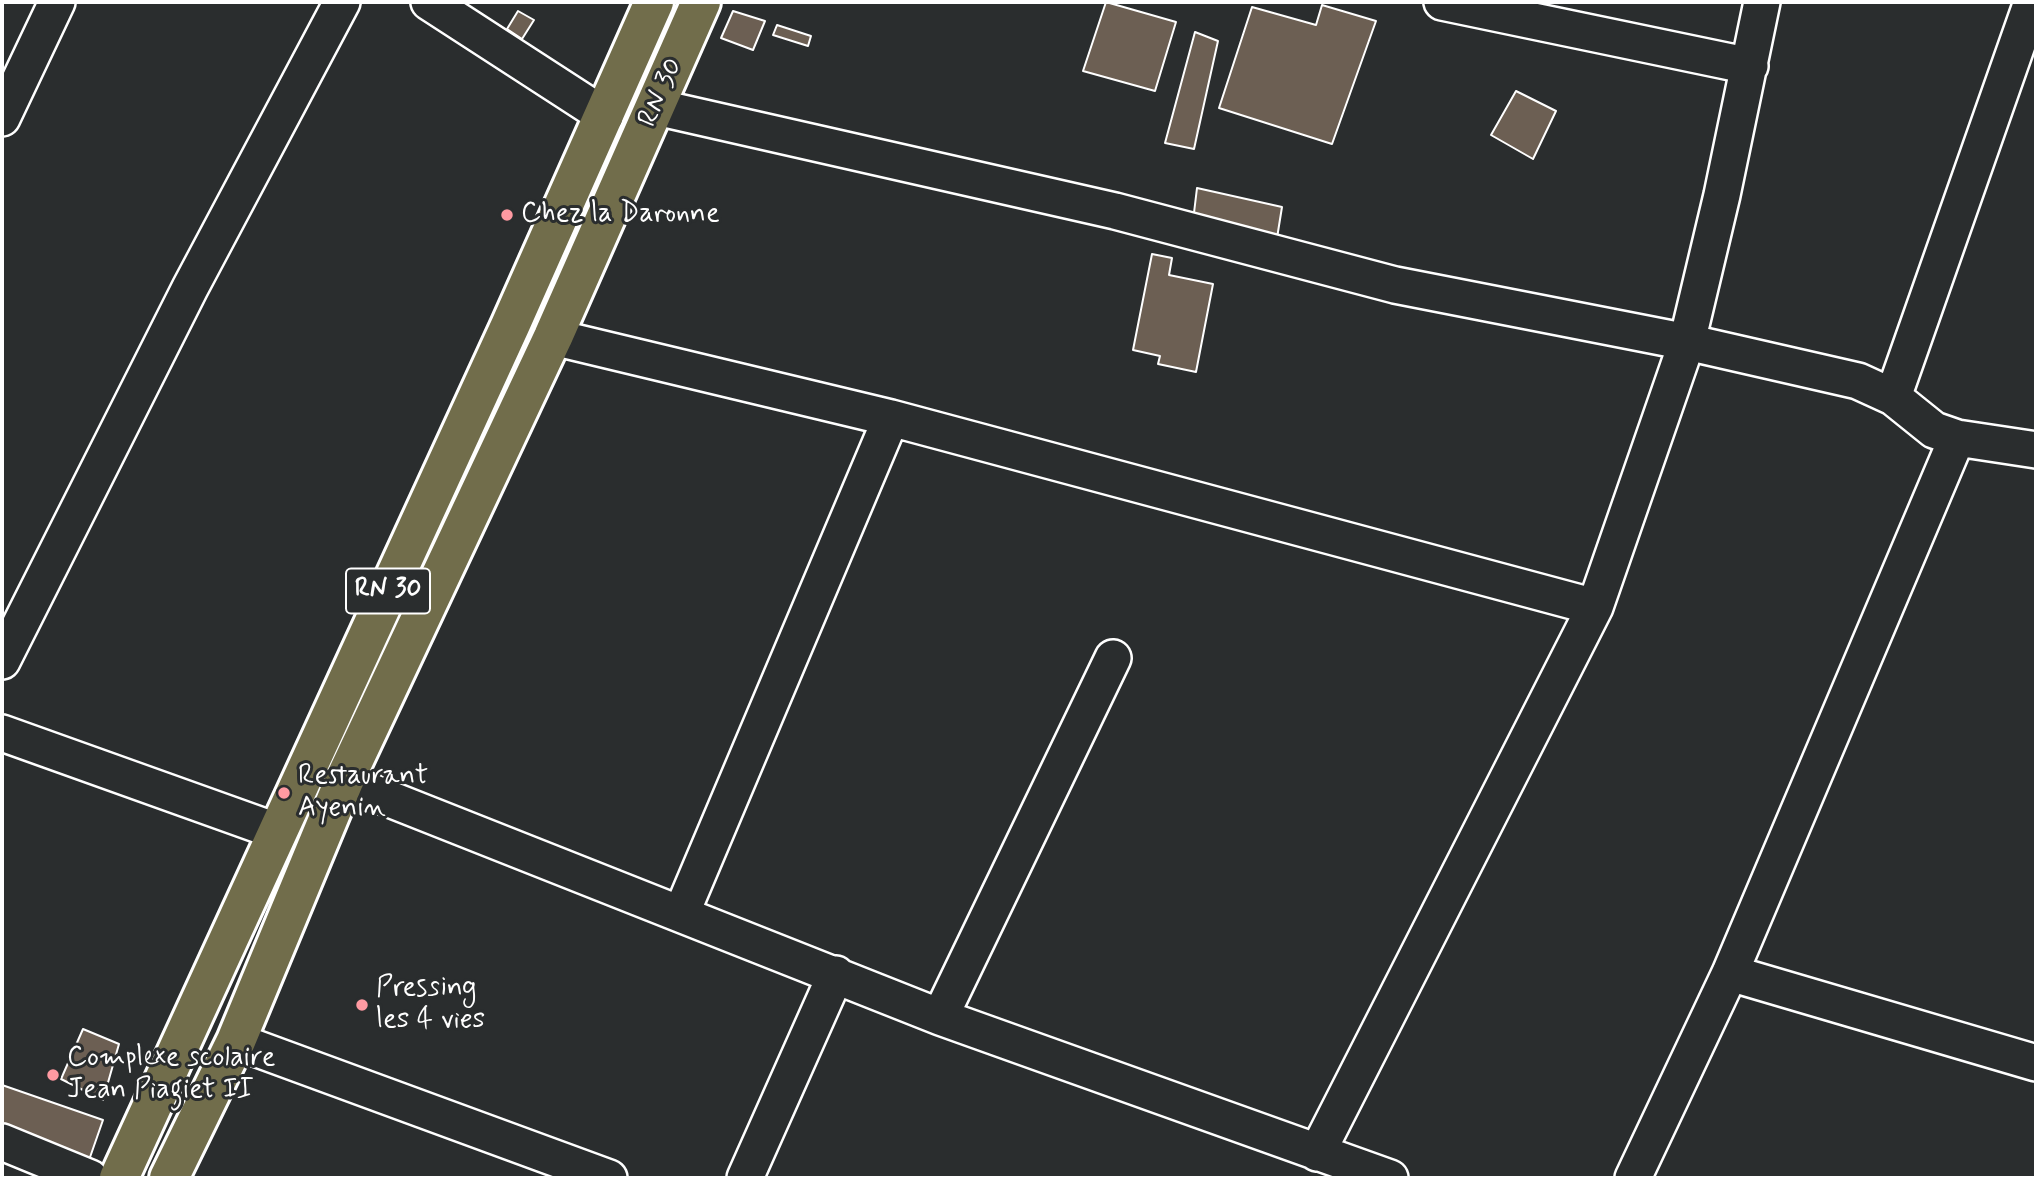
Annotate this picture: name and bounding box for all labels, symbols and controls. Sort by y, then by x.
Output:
street label: RN 30 [632,53,692,133]
place label: Chez la Daronne [521,198,720,232]
marker: Chez la Daronne [499,207,515,223]
road number: RN 30 [346,568,430,614]
place label: Restaurant Ayenin [298,760,428,826]
marker: Restaurant Ayenin [276,785,292,801]
place label: Pressing les 4 vies [376,972,485,1038]
marker: Pressing les 4 vies [354,997,370,1013]
place label: Complexe scolaire Jean Piagiet II [67,1042,275,1108]
marker: Complexe scolaire Jean Piagiet II [45,1067,61,1083]

